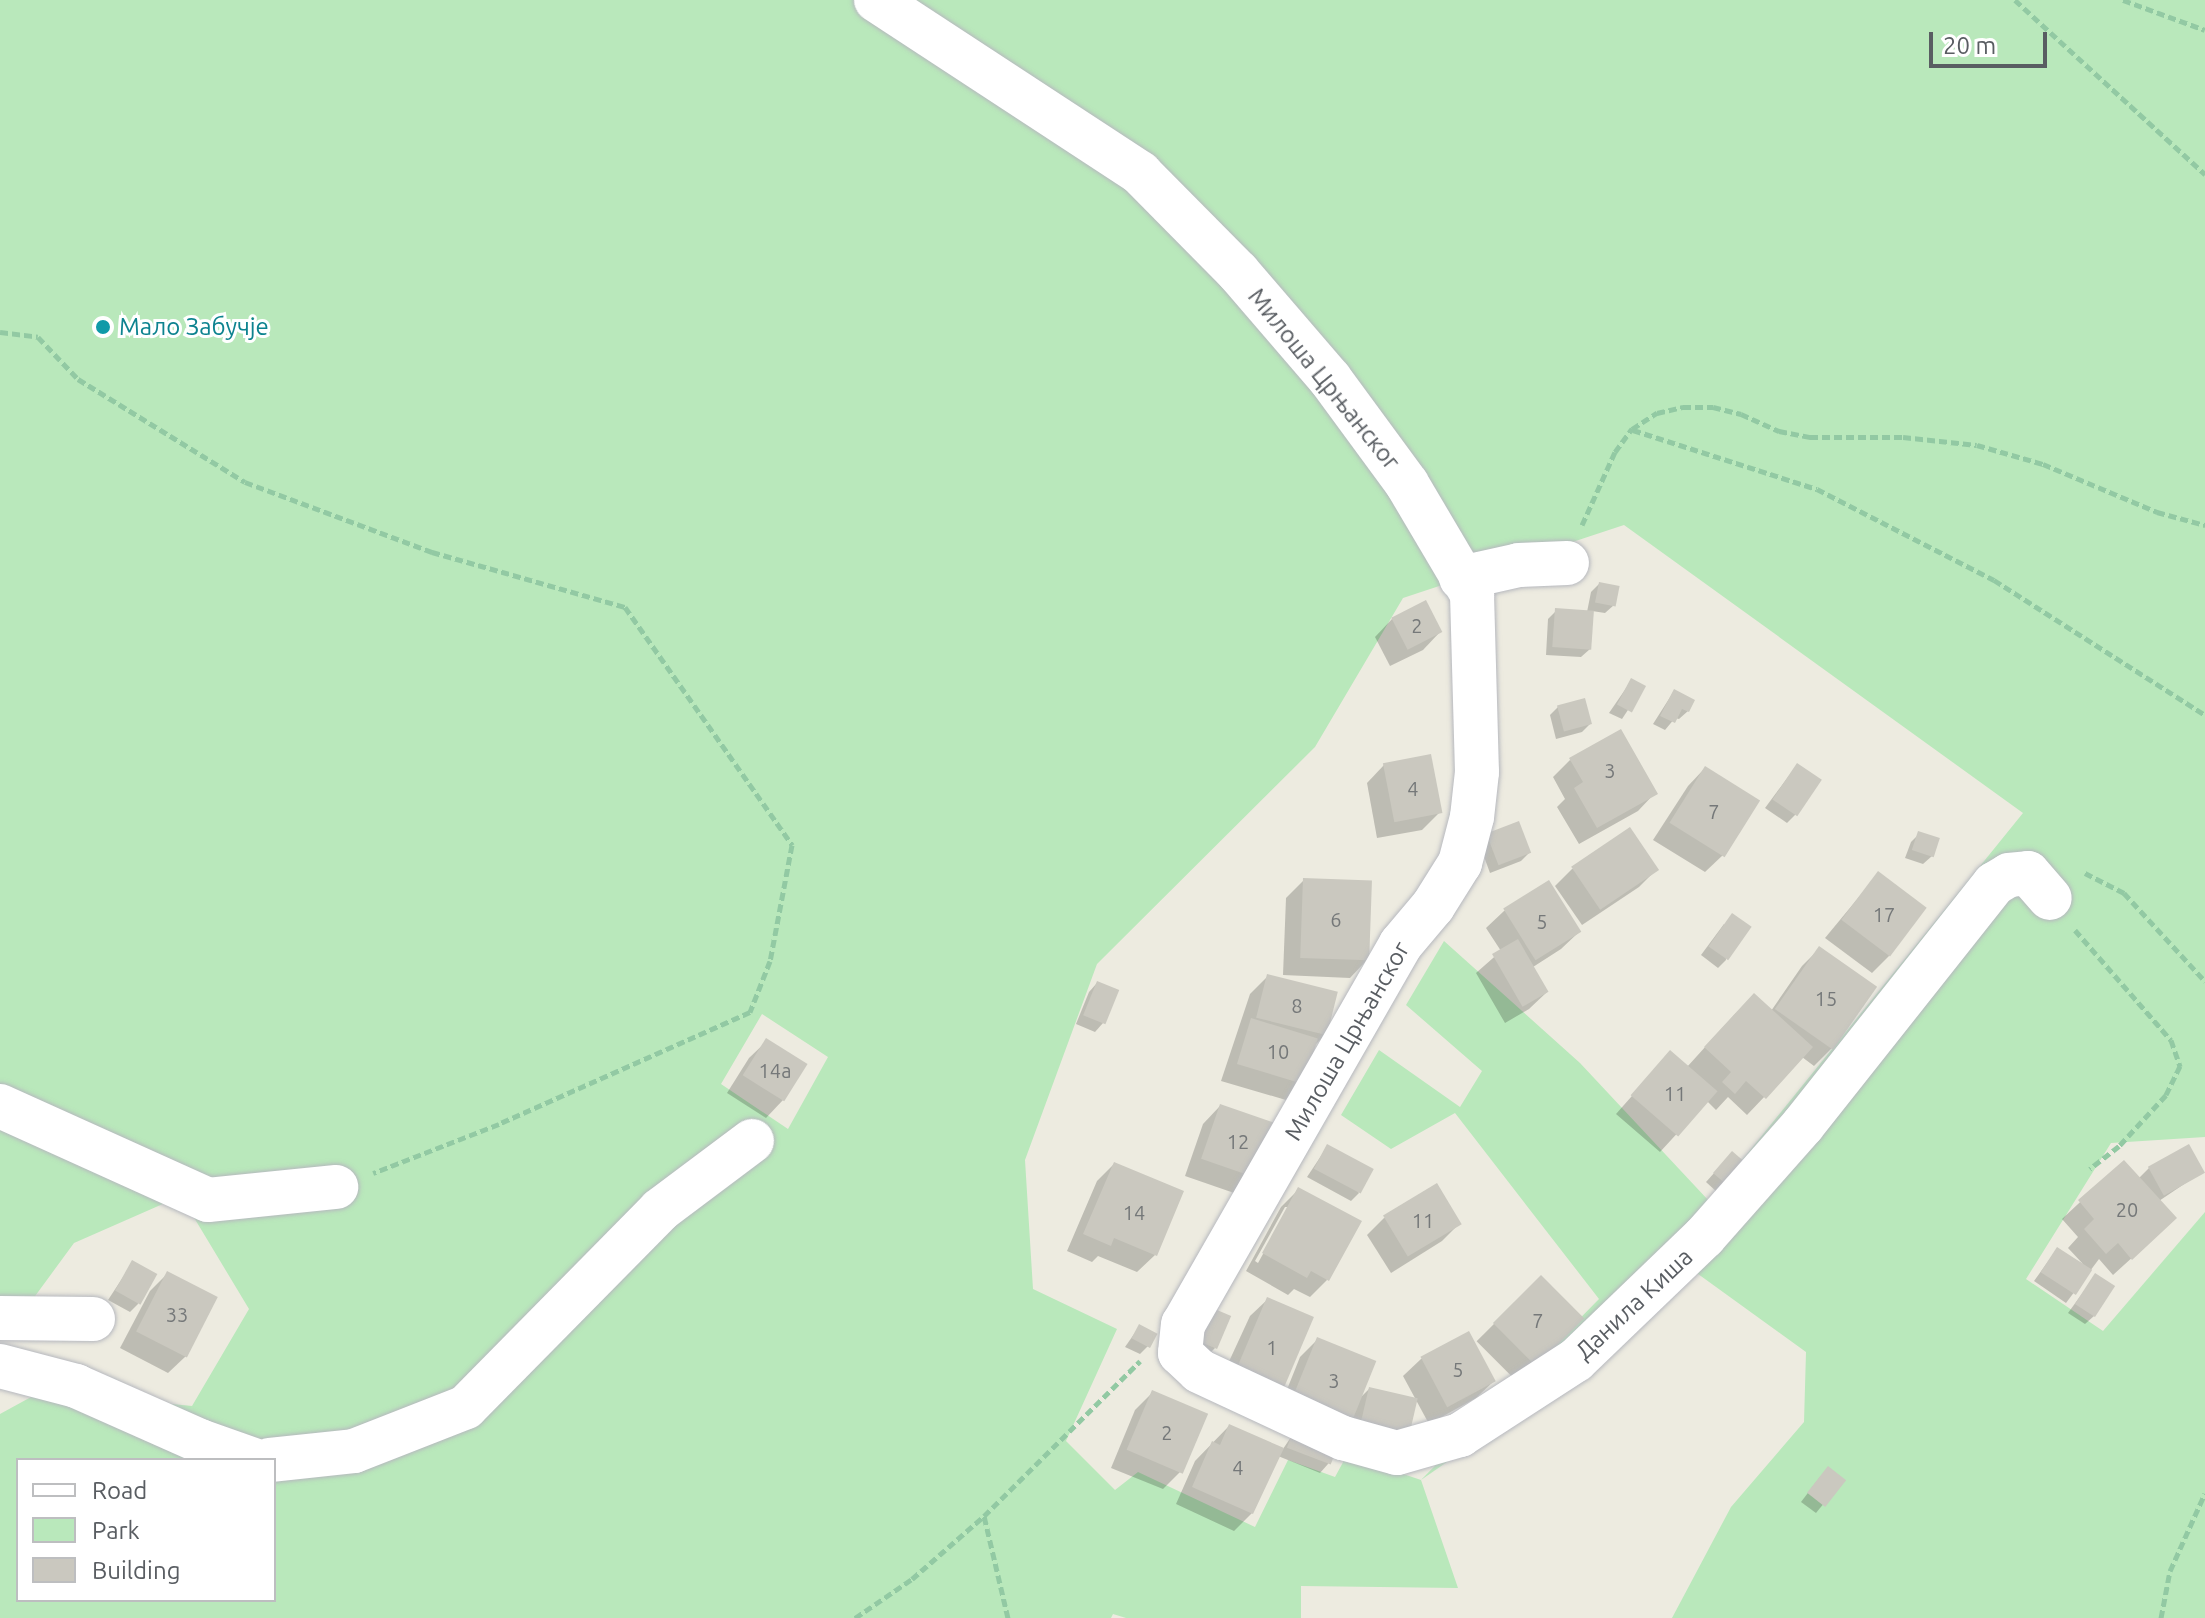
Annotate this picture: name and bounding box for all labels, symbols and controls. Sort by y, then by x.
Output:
scale bar [1933,16,2051,66]
text: 20 m [1943,32,1996,59]
street label: Милоша Црњанског [1242,283,1406,475]
place label: Мало Забучје [119,313,269,341]
marker: Мало Забучје [94,318,112,336]
house number: 2 [1411,613,1423,637]
house number: 3 [1604,758,1616,782]
house number: 4 [1407,776,1419,800]
house number: 7 [1708,799,1720,823]
house number: 17 [1873,902,1895,926]
house number: 6 [1330,907,1342,931]
house number: 5 [1536,909,1548,933]
street label: Милоша Црњанског [1278,936,1416,1146]
house number: 15 [1815,986,1837,1010]
house number: 8 [1291,993,1303,1017]
house number: 10 [1267,1039,1289,1063]
house number: 14a [759,1058,791,1082]
house number: 11 [1664,1081,1686,1105]
house number: 12 [1227,1129,1249,1153]
house number: 20 [2116,1197,2138,1221]
house number: 14 [1123,1200,1145,1224]
house number: 11 [1412,1208,1434,1232]
street label: Данила Киша [1569,1242,1699,1366]
house number: 33 [166,1302,188,1326]
house number: 7 [1532,1308,1544,1332]
house number: 1 [1266,1335,1278,1359]
house number: 5 [1452,1357,1464,1381]
house number: 3 [1328,1368,1340,1392]
house number: 2 [1161,1420,1173,1444]
house number: 4 [1232,1455,1244,1479]
legend [16,1458,276,1602]
text: Road [92,1477,147,1504]
text: Park [92,1517,140,1544]
text: Building [92,1557,180,1584]

